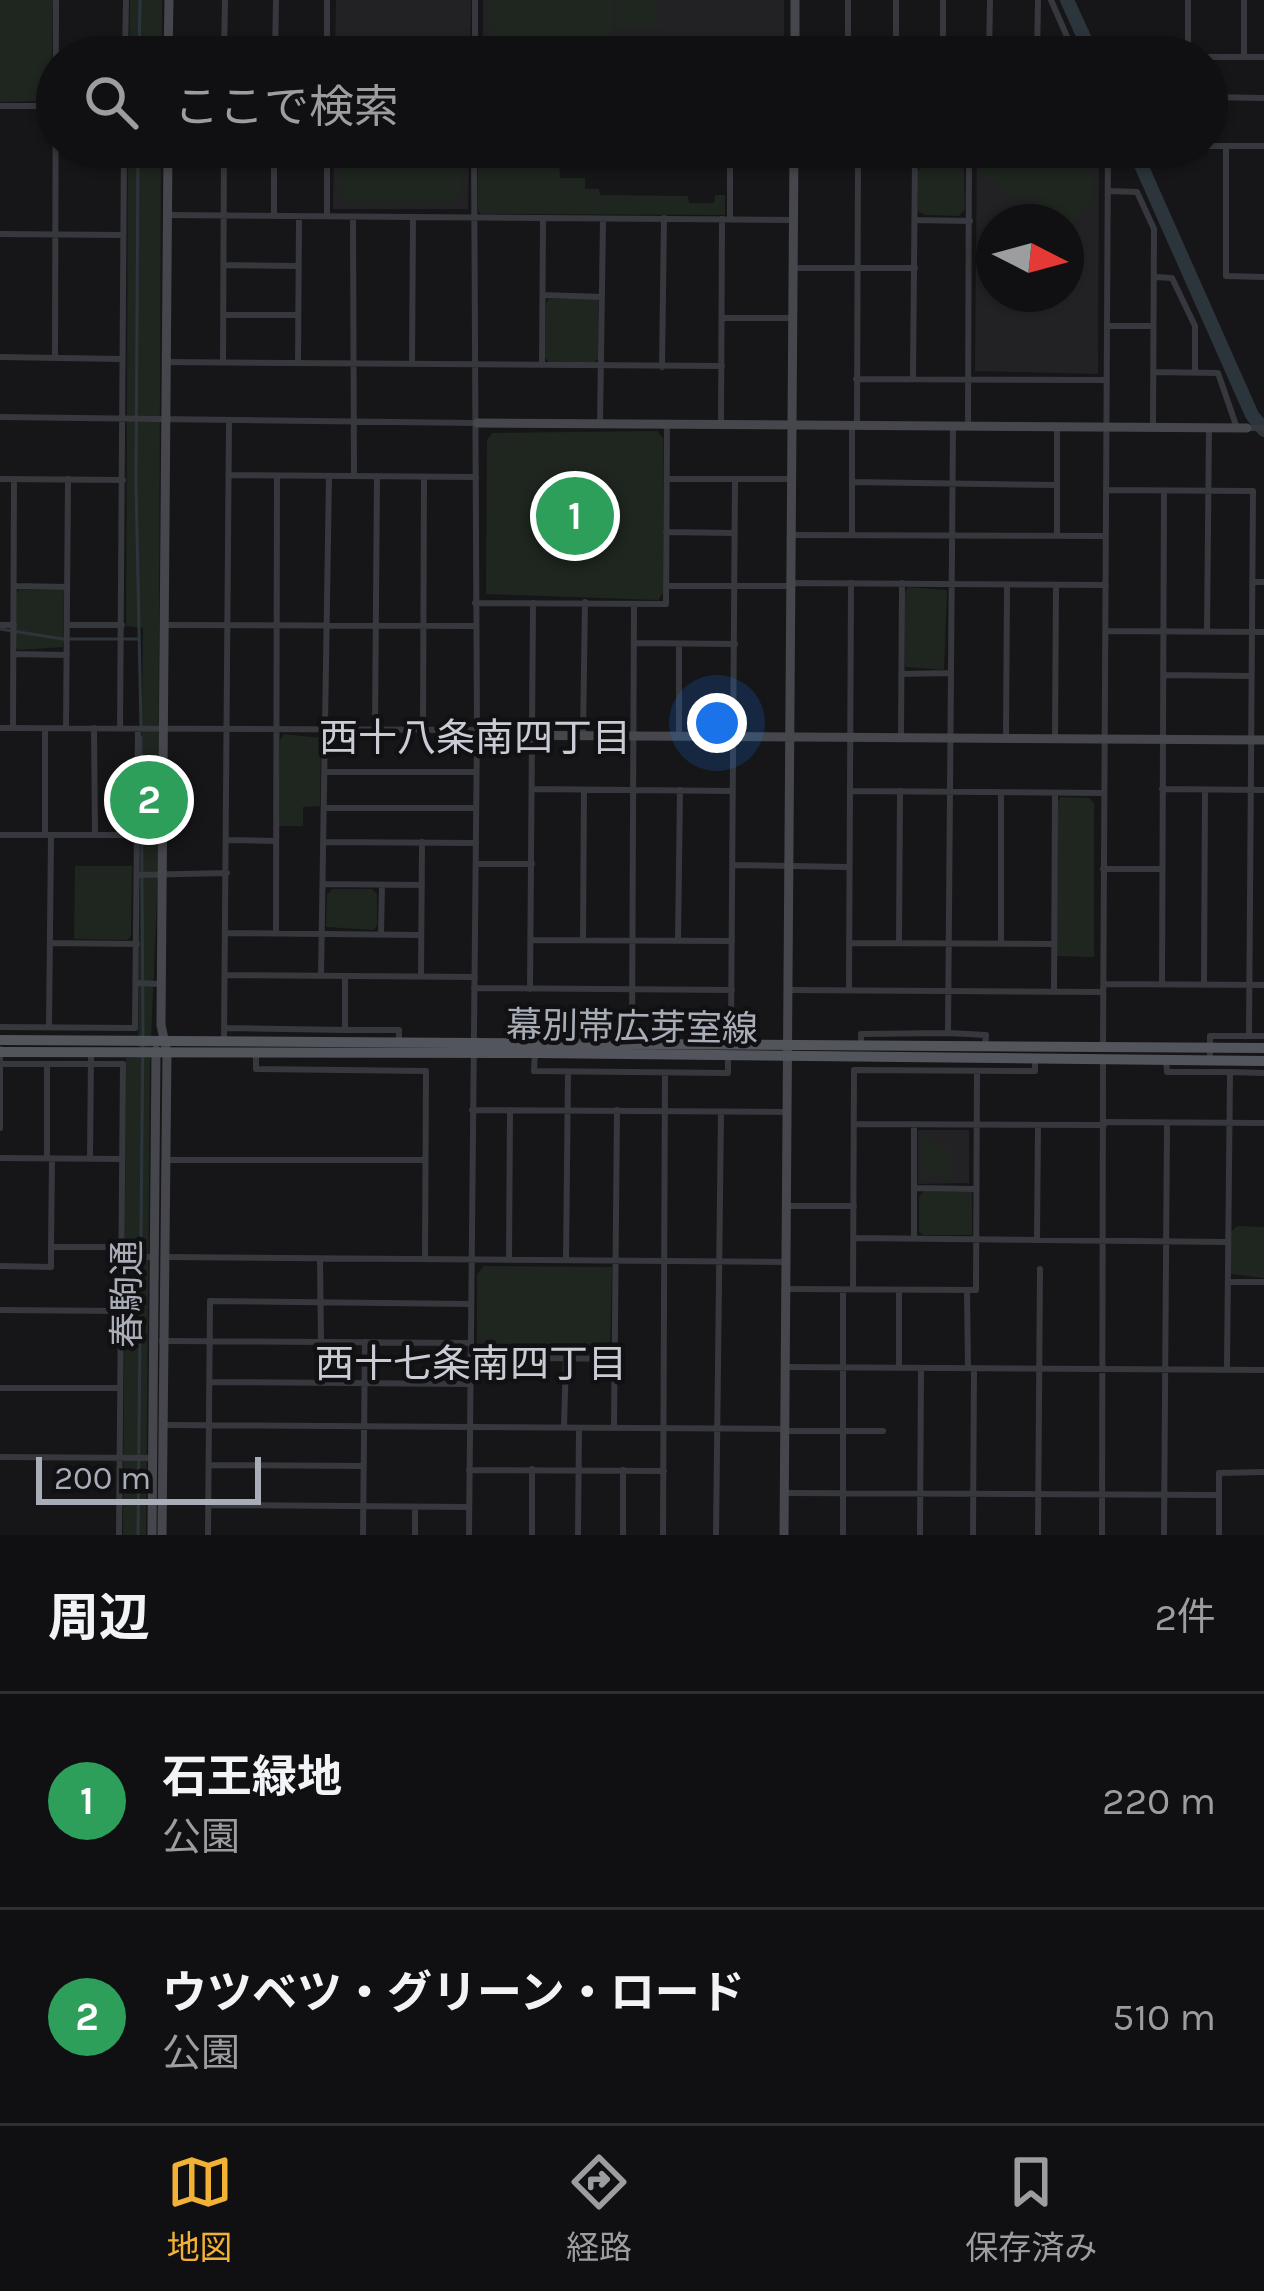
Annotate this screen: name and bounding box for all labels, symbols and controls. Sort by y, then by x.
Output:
search box [36,36,1228,168]
icon: search [78,69,144,135]
text: ここで検索 [174,81,399,133]
north arrow [976,204,1084,312]
pin: 1 [536,471,614,561]
your location [687,693,747,753]
district label: 西十八条南四丁目 [319,715,631,761]
pin: 2 [110,755,188,845]
street label: 幕別帯広芽室線 [506,1004,758,1050]
street label: 春駒通 [106,1240,148,1348]
district label: 西十七条南四丁目 [315,1341,627,1387]
scale bar [36,1451,261,1504]
text: 200 m [54,1459,151,1497]
text: 周辺 [48,1588,150,1648]
text: 2件 [1154,1594,1216,1640]
text: 石王緑地 [162,1751,342,1803]
text: 1 [80,1778,94,1824]
text: 220 m [1102,1778,1216,1824]
text: 公園 [162,1814,240,1860]
text: ウツベツ・グリーン・ロード [162,1967,745,2019]
text: 2 [75,1994,99,2040]
text: 510 m [1112,1994,1216,2040]
text: 公園 [162,2030,240,2076]
tab: 地図 [167,2149,233,2269]
tab: 経路 [566,2149,632,2269]
tab: 保存済み [965,2149,1097,2269]

